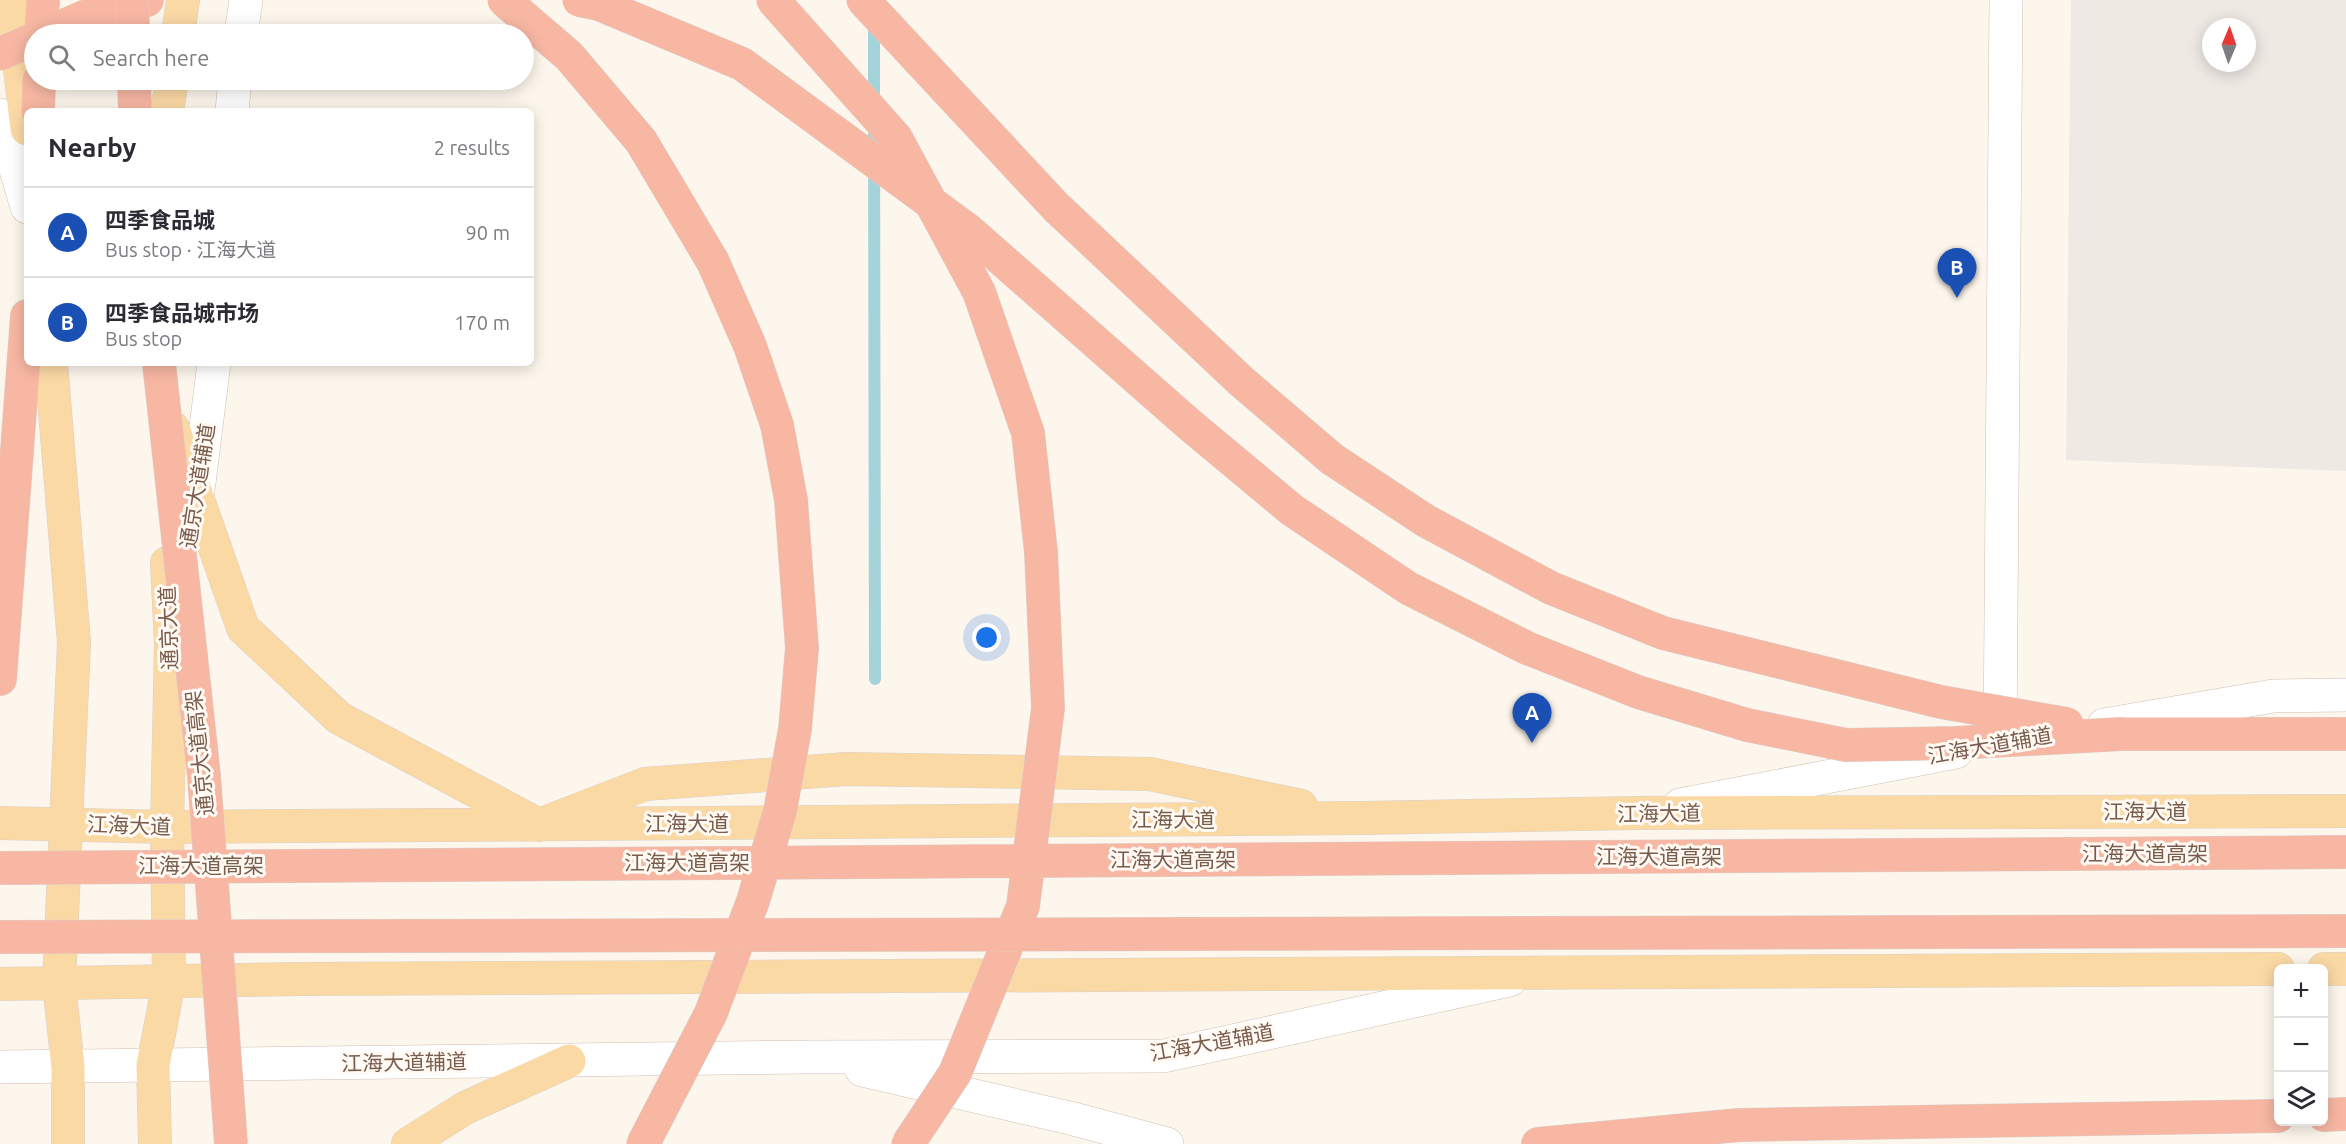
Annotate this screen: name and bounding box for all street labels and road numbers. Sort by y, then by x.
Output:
street label: 通京大道辅道 [175,422,219,550]
street label: 通京大道 [155,586,181,670]
street label: 通京大道高架 [180,689,218,817]
street label: 江海大道辅道 [1926,722,2054,768]
street label: 江海大道 [2103,799,2187,823]
street label: 江海大道 [1617,800,1701,826]
street label: 江海大道 [1131,807,1215,831]
street label: 江海大道 [645,811,729,835]
street label: 江海大道 [87,812,171,838]
street label: 江海大道高架 [2082,841,2208,865]
street label: 江海大道高架 [1596,844,1722,868]
street label: 江海大道高架 [1110,847,1236,871]
street label: 江海大道高架 [624,850,750,874]
street label: 江海大道高架 [138,853,264,877]
street label: 江海大道辅道 [1148,1019,1276,1065]
street label: 江海大道辅道 [341,1049,467,1075]

